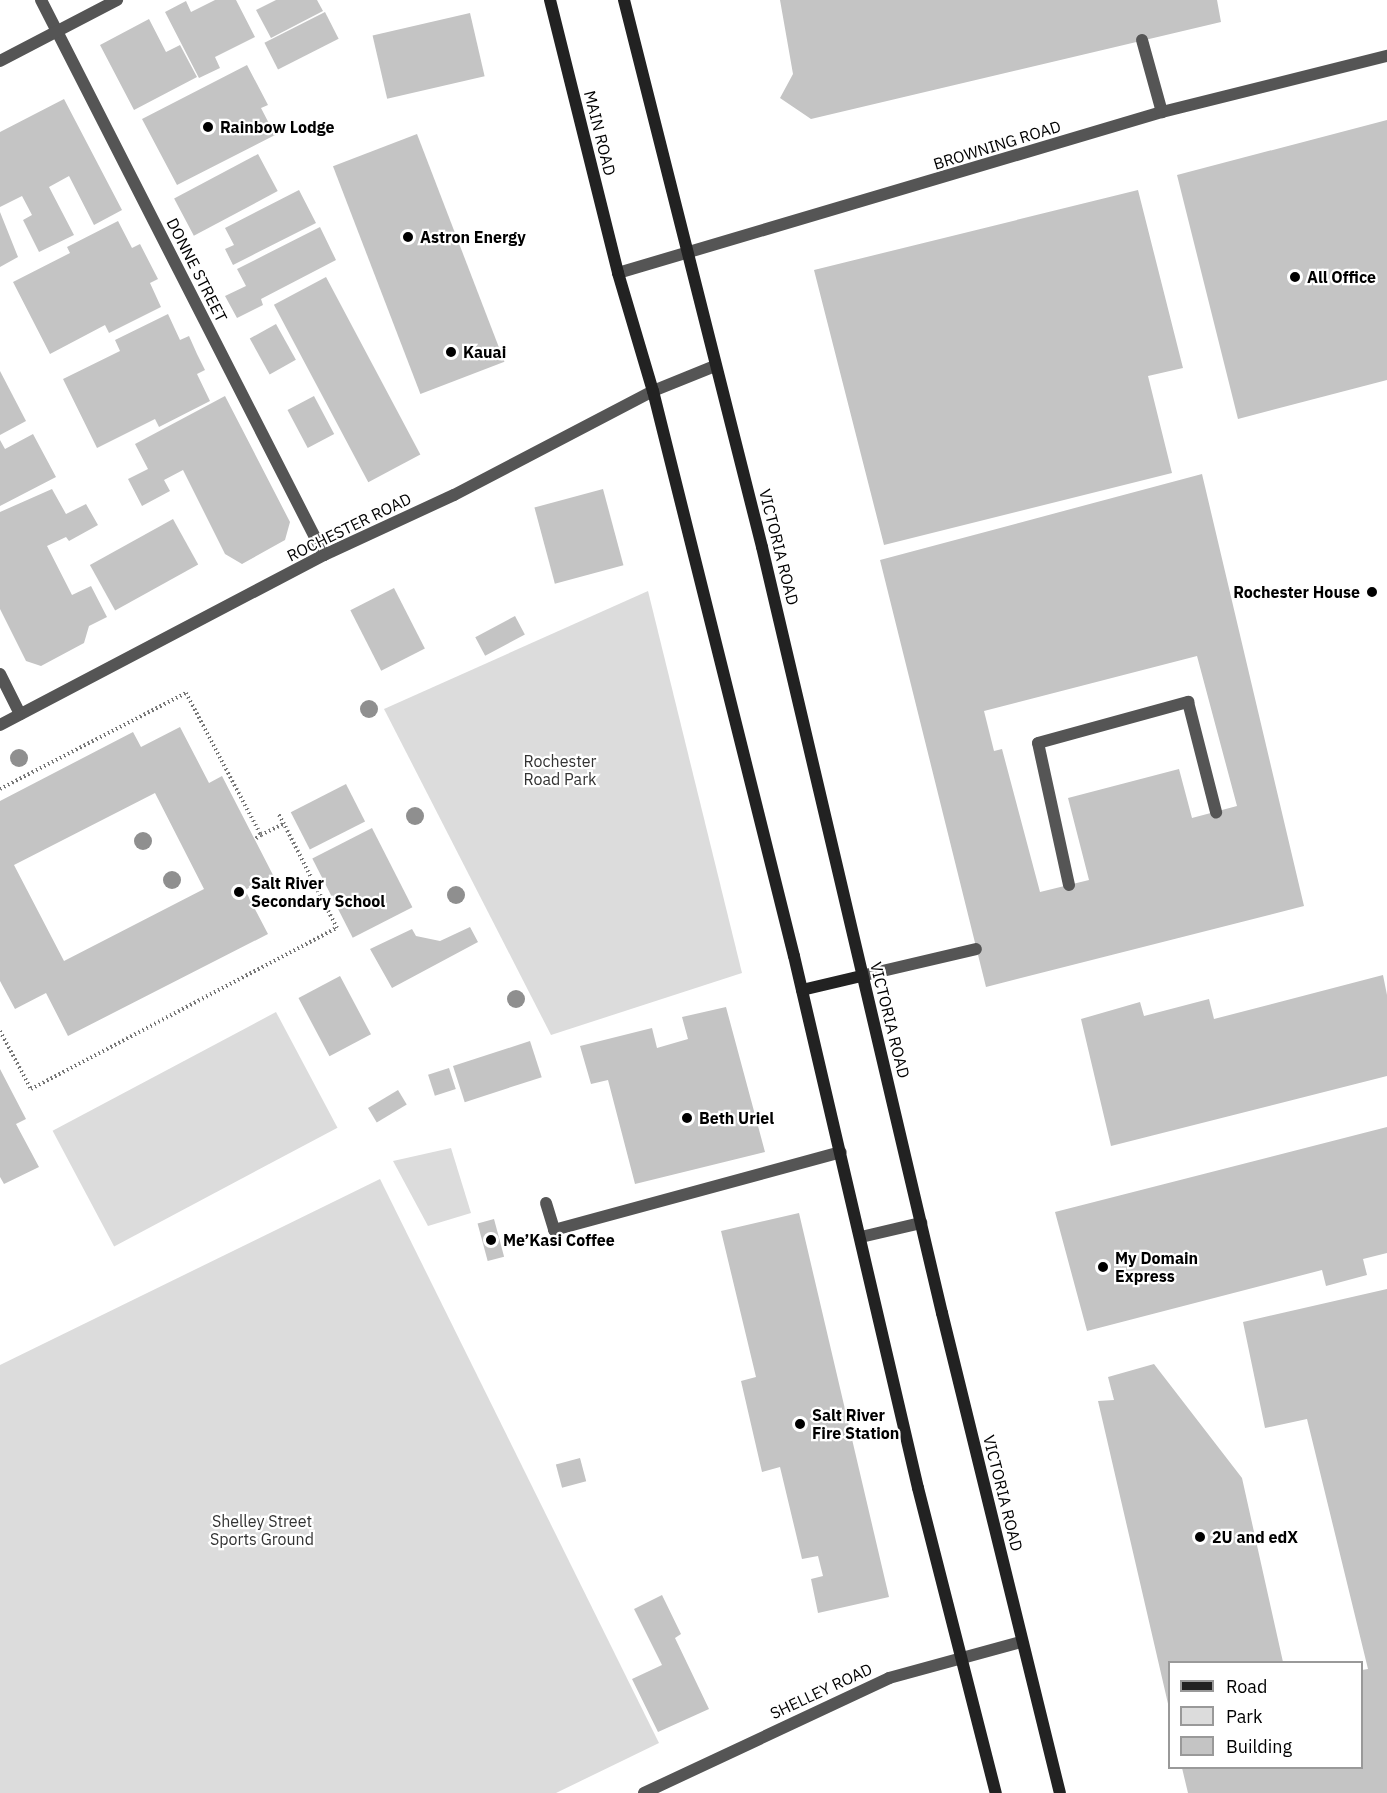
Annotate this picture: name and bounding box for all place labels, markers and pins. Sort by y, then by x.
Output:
place label: Rainbow Lodge [220,117,334,137]
marker: Rainbow Lodge [201,120,215,134]
place label: Astron Energy [420,227,526,247]
marker: Astron Energy [401,230,415,244]
place label: All Office [1307,267,1376,287]
marker: All Office [1288,270,1302,284]
place label: Kauai [463,342,506,362]
marker: Kauai [444,345,458,359]
place label: Rochester House [1233,582,1360,602]
marker: Rochester House [1365,585,1379,599]
place label: Salt River Secondary School [251,873,385,911]
marker: Salt River Secondary School [232,885,246,899]
place label: Beth Uriel [699,1108,774,1128]
marker: Beth Uriel [680,1111,694,1125]
place label: Me’Kasi Coffee [503,1230,615,1250]
marker: Me’Kasi Coffee [484,1233,498,1247]
place label: My Domain Express [1115,1248,1198,1286]
marker: My Domain Express [1096,1260,1110,1274]
place label: Salt River Fire Station [812,1405,899,1443]
marker: Salt River Fire Station [793,1417,807,1431]
place label: 2U and edX [1212,1527,1298,1547]
marker: 2U and edX [1193,1530,1207,1544]

